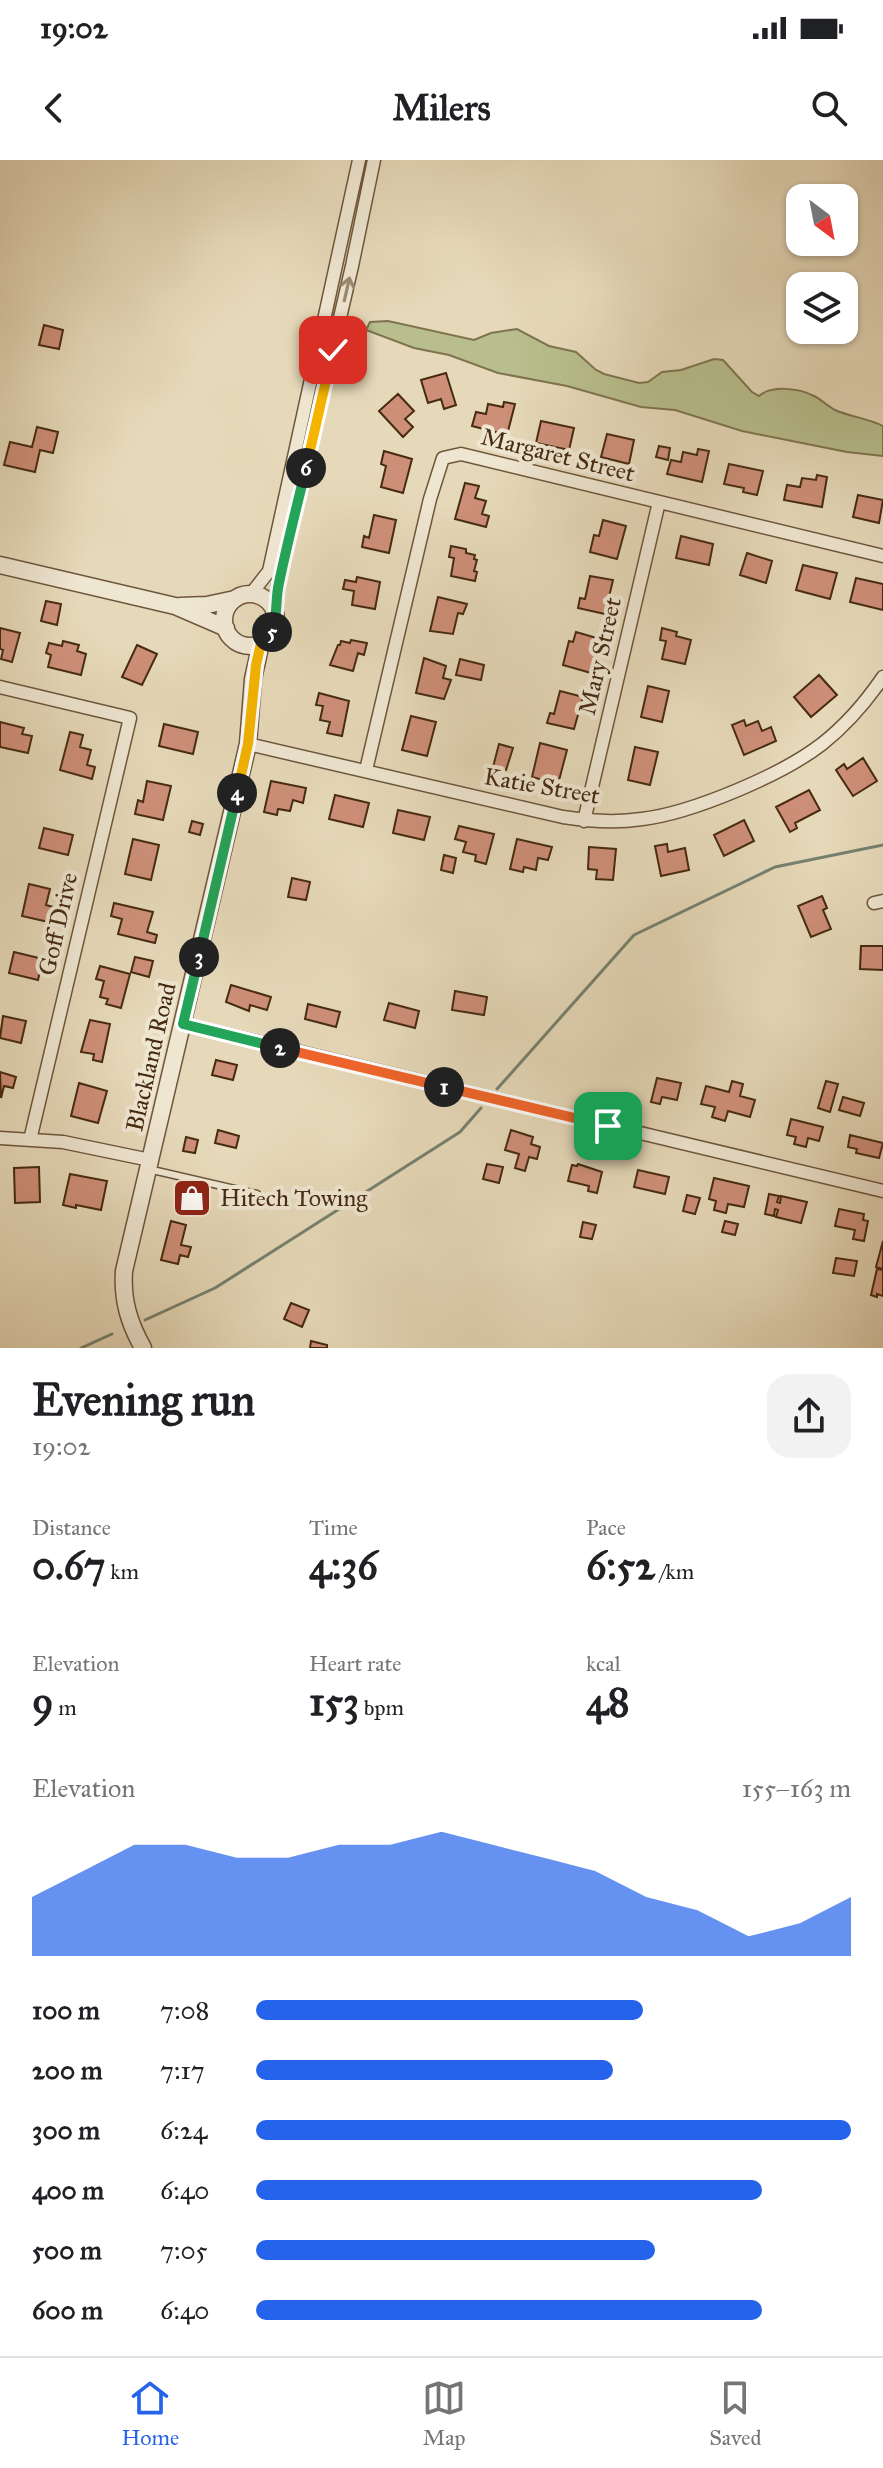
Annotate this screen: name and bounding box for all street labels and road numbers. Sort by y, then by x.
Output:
street label: Margaret Street [478,421,638,489]
street label: Mary Street [572,594,628,718]
street label: Katie Street [482,761,603,811]
street label: Goff Drive [32,870,84,978]
street label: Blackland Road [119,980,183,1134]

